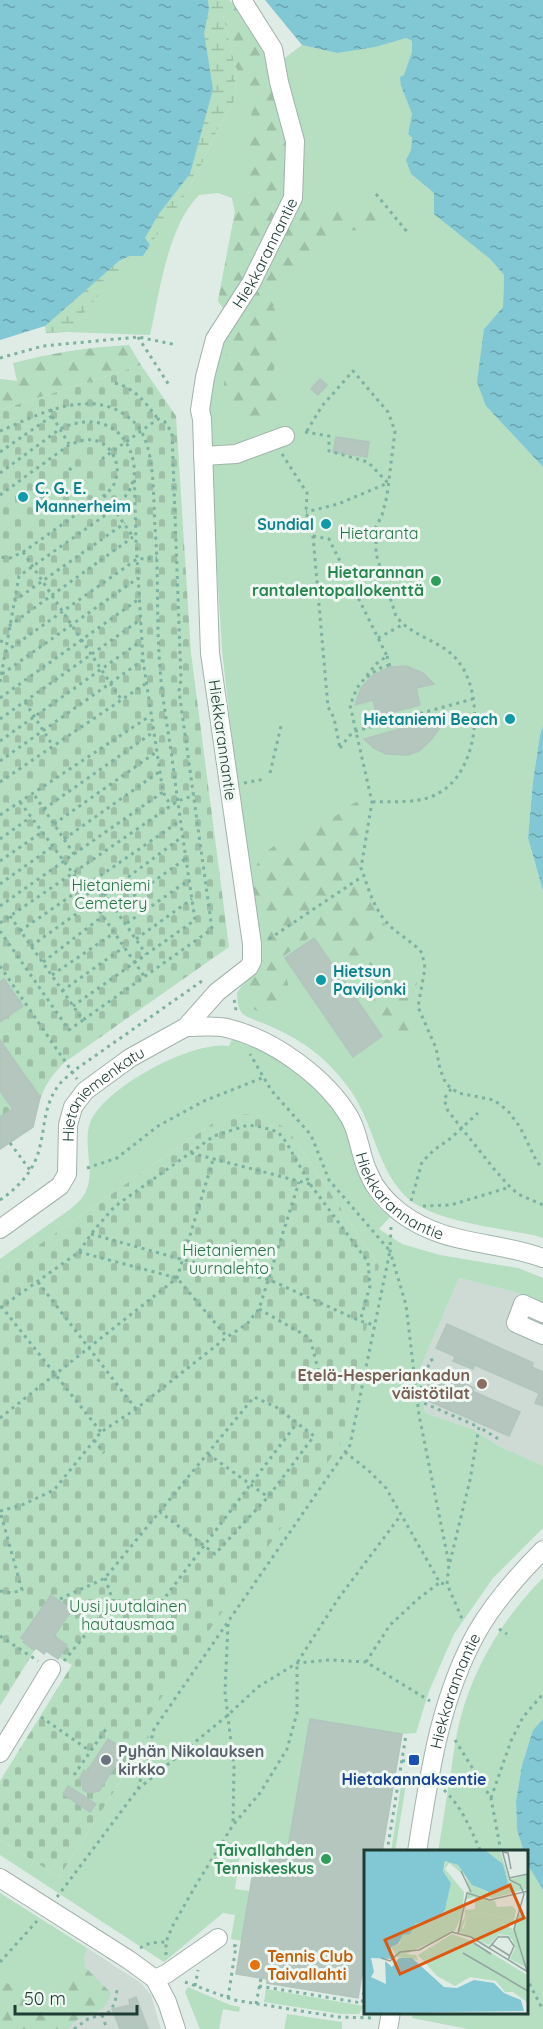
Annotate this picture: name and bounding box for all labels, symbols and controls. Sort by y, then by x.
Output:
street label: Hiekkarannantie [228,194,302,312]
place label: C. G. E. Mannerheim [35,478,131,516]
marker: C. G. E. Mannerheim [16,490,30,504]
place label: Sundial [257,514,314,534]
marker: Sundial [319,517,333,531]
park label: Hietaranta [339,523,419,543]
place label: Hietarannan rantalentopallokenttä [252,562,424,600]
marker: Hietarannan rantalentopallokenttä [429,574,443,588]
street label: Hiekkarannantie [205,678,241,802]
place label: Hietaniemi Beach [363,709,498,729]
marker: Hietaniemi Beach [503,712,517,726]
park label: Hietaniemi Cemetery [72,875,150,913]
place label: Hietsun Paviljonki [333,961,406,999]
marker: Hietsun Paviljonki [314,973,328,987]
street label: Hietaniemenkatu [58,1042,148,1142]
street label: Hiekkarannantie [352,1150,447,1244]
park label: Hietaniemen uurnalehto [182,1240,276,1278]
place label: Etelä-Hesperiankadun väistötilat [297,1365,470,1403]
marker: Etelä-Hesperiankadun väistötilat [475,1377,489,1391]
park label: Uusi juutalainen hautausmaa [69,1596,187,1634]
street label: Hiekkarannantie [425,1629,485,1751]
place label: Pyhän Nikolauksen kirkko [118,1741,264,1779]
marker: Pyhän Nikolauksen kirkko [99,1753,113,1767]
marker: Hietakannaksentie [407,1753,421,1767]
place label: Hietakannaksentie [342,1769,487,1789]
place label: Taivallahden Tenniskeskus [214,1840,314,1878]
inset map [364,1850,528,2014]
marker: Taivallahden Tenniskeskus [319,1852,333,1866]
place label: Tennis Club Taivallahti [267,1946,353,1984]
marker: Tennis Club Taivallahti [248,1958,262,1972]
scale bar [15,1978,136,2016]
text: 50 m [24,1987,66,2010]

